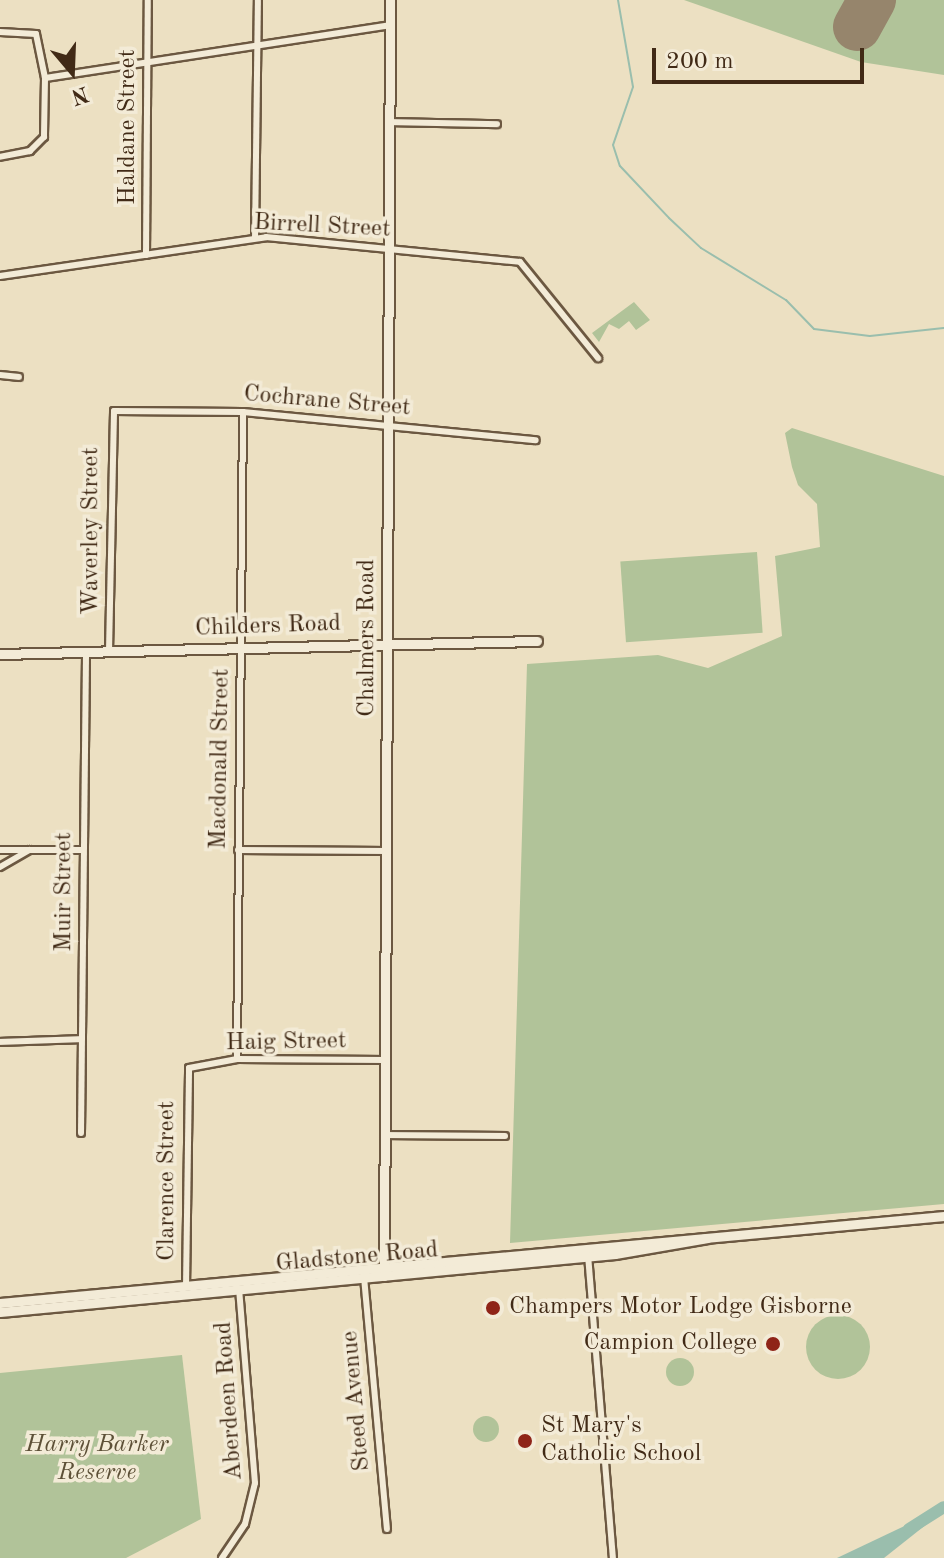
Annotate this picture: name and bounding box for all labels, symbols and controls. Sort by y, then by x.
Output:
north arrow [32,32,112,112]
scale bar [656,32,868,82]
street label: Haldane Street [115,49,143,205]
text: 200 m [666,50,734,74]
text: N [68,82,91,108]
street label: Birrell Street [253,209,391,245]
street label: Cochrane Street [242,380,412,424]
street label: Waverley Street [78,447,106,615]
street label: Chalmers Road [354,559,382,717]
street label: Childers Road [194,610,342,644]
street label: Macdonald Street [205,668,237,850]
street label: Muir Street [51,832,79,952]
street label: Haig Street [225,1028,347,1058]
street label: Clarence Street [154,1101,182,1261]
street label: Gladstone Road [275,1237,439,1279]
place label: Champers Motor Lodge Gisborne [509,1294,852,1322]
marker: Champers Motor Lodge Gisborne [484,1299,502,1317]
street label: Aberdeen Road [210,1321,250,1481]
street label: Steed Avenue [337,1330,377,1472]
place label: Campion College [584,1330,757,1358]
marker: Campion College [764,1335,782,1353]
place label: St Mary's Catholic School [541,1413,701,1469]
park label: Harry Barker Reserve [25,1432,169,1488]
marker: St Mary's Catholic School [516,1432,534,1450]

